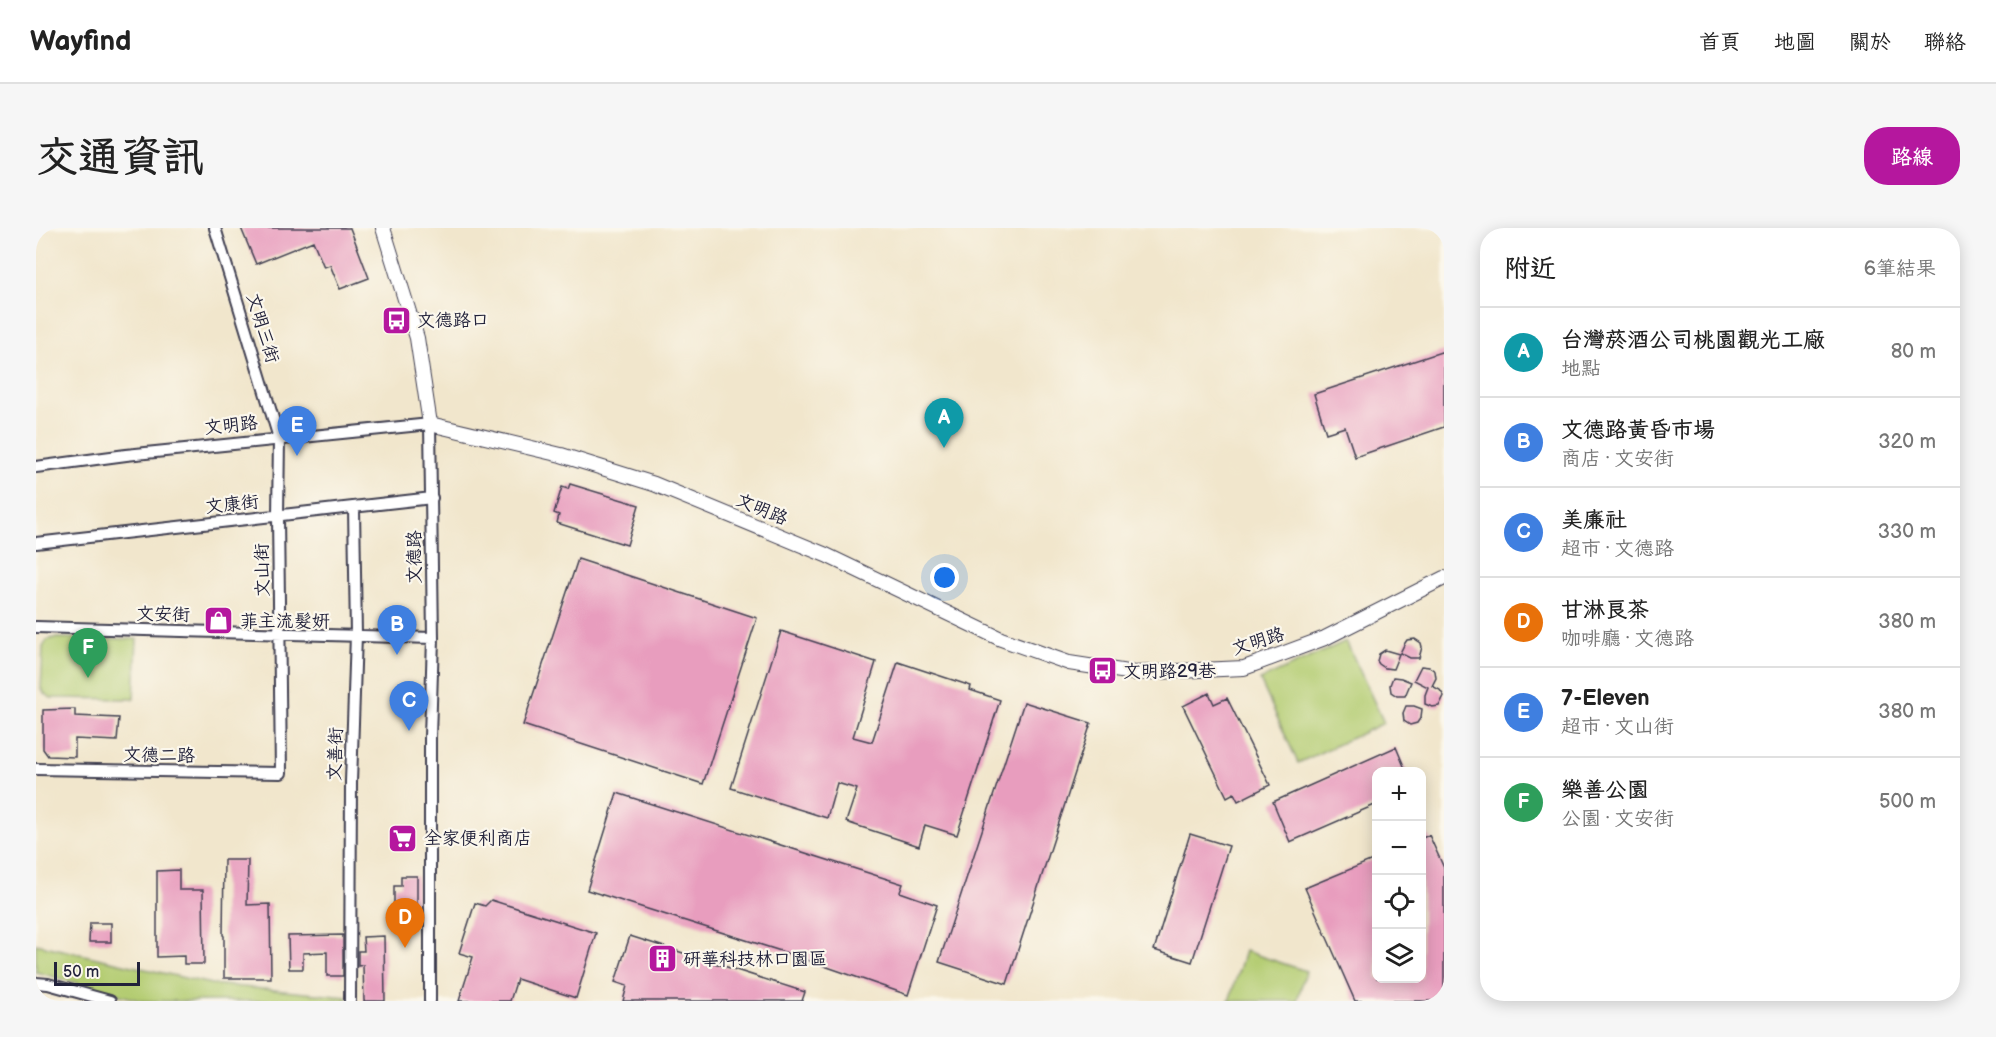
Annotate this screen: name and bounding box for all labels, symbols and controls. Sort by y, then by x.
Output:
text: Wayfind [30,25,131,58]
text: 首頁 [1699,30,1741,55]
text: 地圖 [1774,30,1816,55]
text: 關於 [1849,30,1891,55]
text: 聯絡 [1924,30,1966,55]
button: 路線 [1864,127,1960,185]
text: 交通資訊 [36,133,204,184]
text: 附近 [1504,254,1556,285]
text: 6筆結果 [1864,257,1936,281]
street label: 文明三街 [242,291,283,366]
bus stop icon: 文德路口 [380,304,412,336]
place label: 文德路口 [417,310,489,331]
text: 台灣菸酒公司桃園觀光工廠 [1561,327,1825,354]
text: A [1517,340,1530,364]
text: 80 m [1891,340,1936,364]
text: 地點 [1561,357,1601,381]
pin: A [924,398,964,448]
pin: E [278,406,316,456]
street label: 文明路 [203,412,259,439]
text: 文德路黃昏市場 [1561,417,1715,444]
text: B [1516,430,1531,454]
text: 320 m [1878,430,1936,454]
text: 商店 · 文安街 [1561,447,1674,471]
street label: 文明路 [733,489,791,530]
street label: 文康街 [204,491,260,518]
text: 美廉社 [1561,507,1627,534]
text: C [1516,520,1531,544]
text: 330 m [1878,520,1936,544]
street label: 文德路 [404,530,425,584]
text: 超市 · 文德路 [1561,537,1674,561]
street label: 文山街 [252,543,273,597]
your location [930,563,959,592]
text: 甘淋良茶 [1561,597,1649,624]
street label: 文安街 [136,604,190,625]
shop icon: 菲主流髮妍 [203,605,235,637]
pin: B [378,606,416,655]
text: D [1517,610,1530,634]
text: 380 m [1878,610,1936,634]
place label: 菲主流髮妍 [240,611,330,632]
street label: 文明路 [1229,624,1287,659]
text: 咖啡廳 · 文德路 [1561,627,1694,651]
pin: F [68,628,108,678]
bus stop icon: 文明路29巷 [1086,655,1118,687]
place label: 文明路29巷 [1123,661,1216,682]
pin: C [390,682,428,731]
text: 7-Eleven [1561,685,1650,712]
text: E [1517,700,1530,724]
text: 380 m [1878,700,1936,724]
text: 超市 · 文山街 [1561,715,1674,739]
street label: 文善街 [324,727,347,781]
street label: 文德二路 [123,744,195,767]
map controls [1372,767,1426,983]
button: + [1372,767,1426,821]
text: 樂善公園 [1561,777,1649,804]
text: F [1517,790,1530,814]
text: 500 m [1879,790,1936,814]
text: 公園 · 文安街 [1561,807,1674,831]
button: − [1372,821,1426,875]
supermarket icon: 全家便利商店 [387,822,419,854]
place label: 全家便利商店 [424,828,532,849]
button: locate [1372,875,1426,929]
pin: D [386,898,424,948]
button: layers [1372,929,1426,983]
building icon: 研華科技林口園區 [646,943,678,975]
place label: 研華科技林口園區 [683,949,827,970]
scale bar [54,959,140,986]
text: 50 m [63,963,99,982]

